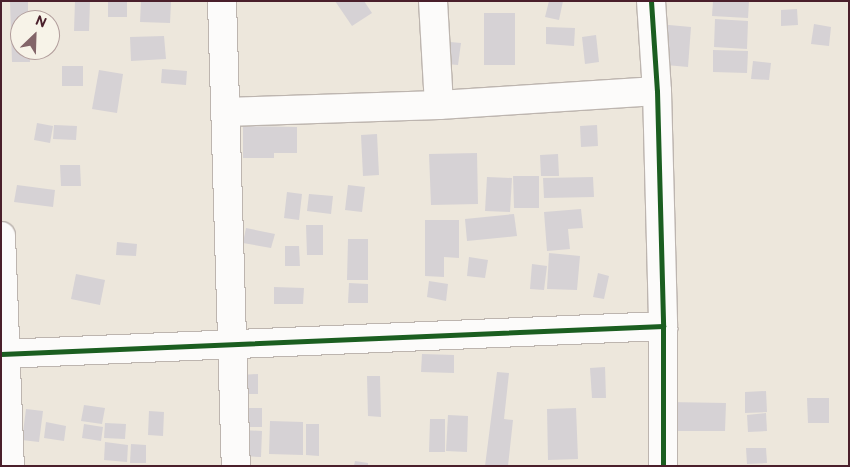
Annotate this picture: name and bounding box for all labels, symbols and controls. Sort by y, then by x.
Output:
north arrow [10,10,60,60]
text: N [33,12,49,32]

